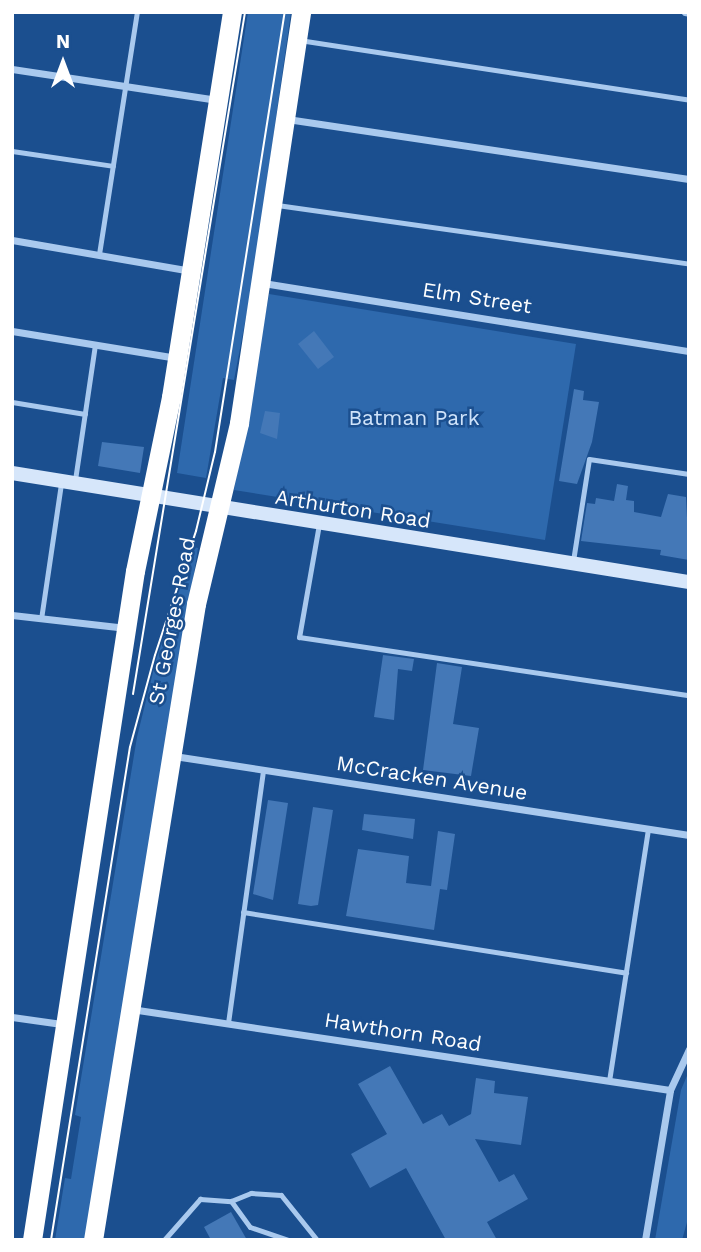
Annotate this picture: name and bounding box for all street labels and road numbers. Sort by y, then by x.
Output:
street label: Elm Street [421,277,533,319]
street label: Arthurton Road [273,484,433,534]
street label: St Georges Road [143,535,201,707]
street label: McCracken Avenue [334,750,530,806]
street label: Hawthorn Road [323,1007,483,1057]

